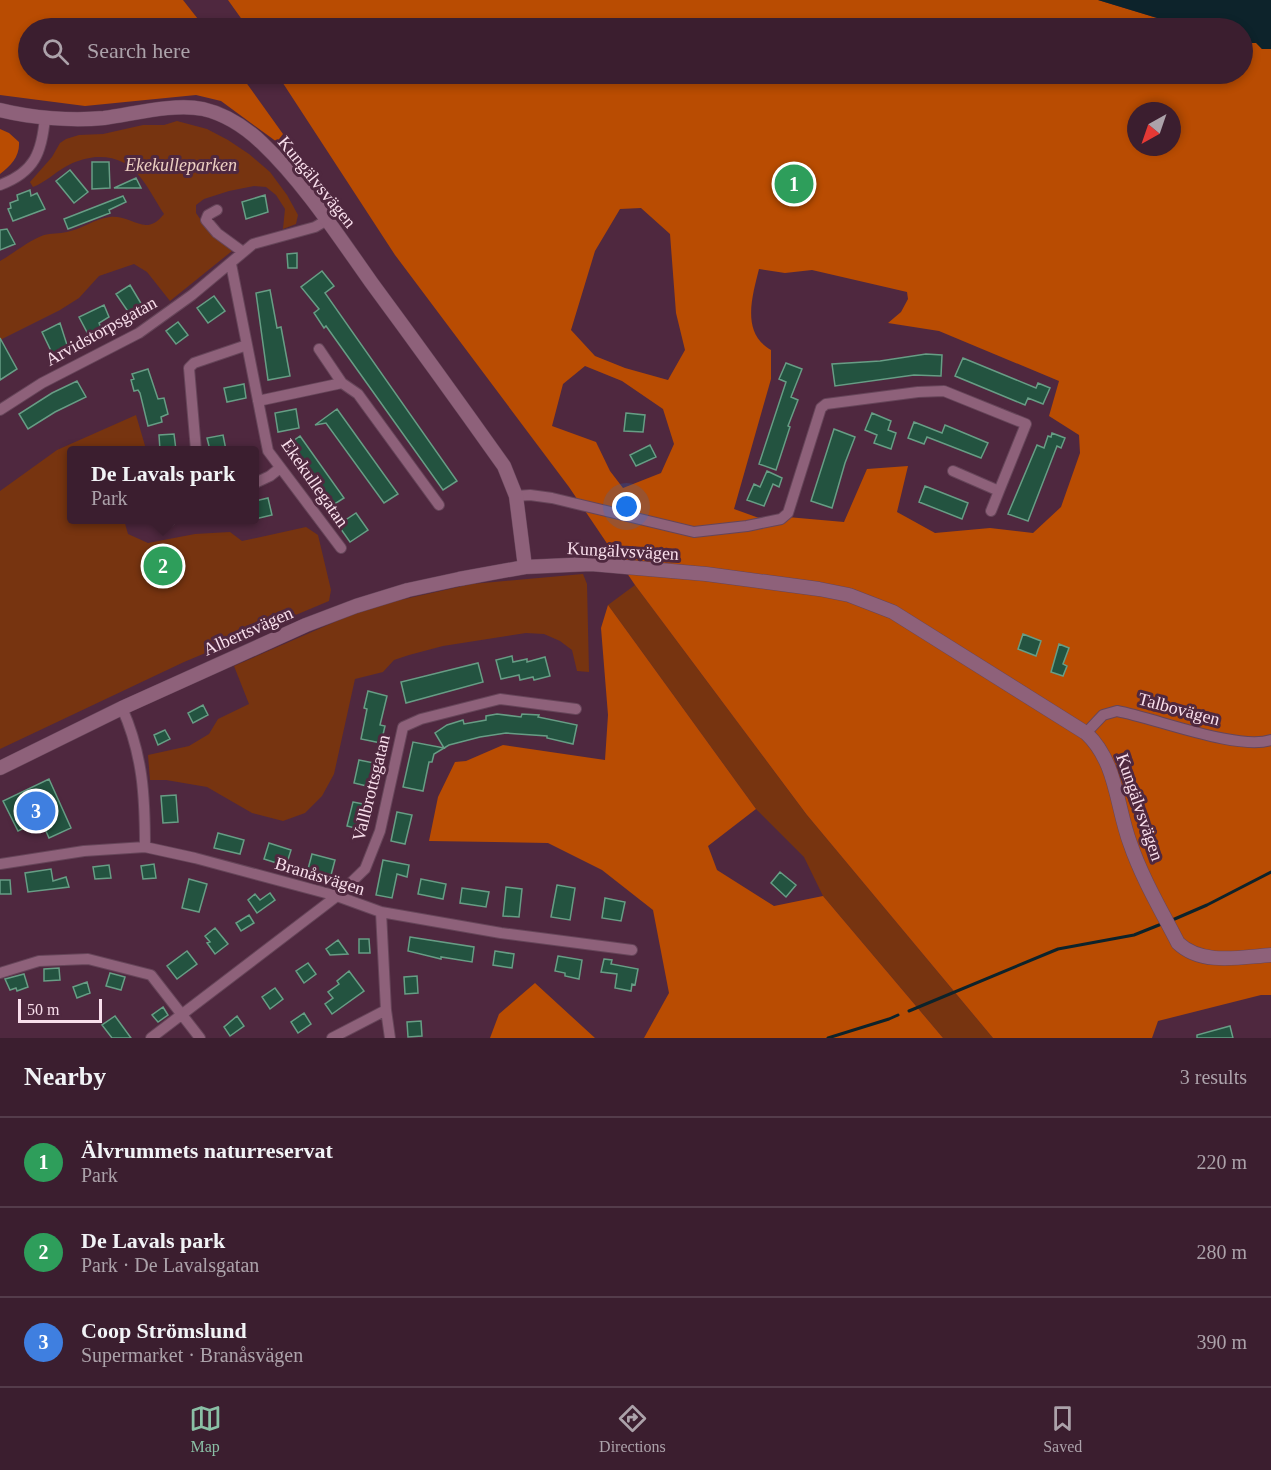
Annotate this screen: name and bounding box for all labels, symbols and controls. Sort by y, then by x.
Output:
search box [18,18,1253,84]
icon: search [39,35,72,68]
text: Search here [87,38,190,63]
north arrow [1127,102,1181,156]
street label: Kungälvsvägen [274,132,360,232]
park label: Ekekulleparken [124,155,237,175]
pin: 1 [774,162,814,207]
street label: Arvidstorpsgatan [42,292,160,370]
street label: Ekekullegatan [277,435,353,531]
popup [67,446,259,524]
text: De Lavals park [91,461,235,486]
text: Park [91,487,128,509]
your location [612,492,641,521]
street label: Kungälvsvägen [567,538,679,564]
pin: 2 [144,544,182,588]
street label: Albertsvägen [200,602,296,660]
street label: Talbovägen [1136,689,1222,729]
street label: Vallbrottsgatan [348,733,394,843]
street label: Kungälvsvägen [1112,751,1168,863]
pin: 3 [16,788,56,834]
street label: Branåsvägen [273,853,367,899]
scale bar [18,996,102,1024]
text: 50 m [27,1001,59,1018]
text: Nearby [24,1062,106,1091]
text: 3 results [1180,1066,1247,1088]
text: Älvrummets naturreservat [81,1138,333,1163]
text: 1 [39,1151,49,1173]
text: 220 m [1196,1151,1247,1173]
text: Park [81,1164,118,1186]
text: De Lavals park [81,1228,225,1253]
text: 2 [39,1241,49,1263]
text: 280 m [1196,1241,1247,1263]
text: Park · De Lavalsgatan [81,1254,259,1276]
text: Coop Strömslund [81,1318,247,1343]
text: 3 [39,1331,49,1353]
text: 390 m [1196,1331,1247,1353]
text: Supermarket · Branåsvägen [81,1344,303,1366]
tab: Map [189,1402,222,1456]
tab: Directions [599,1402,666,1456]
tab: Saved [1043,1402,1082,1456]

